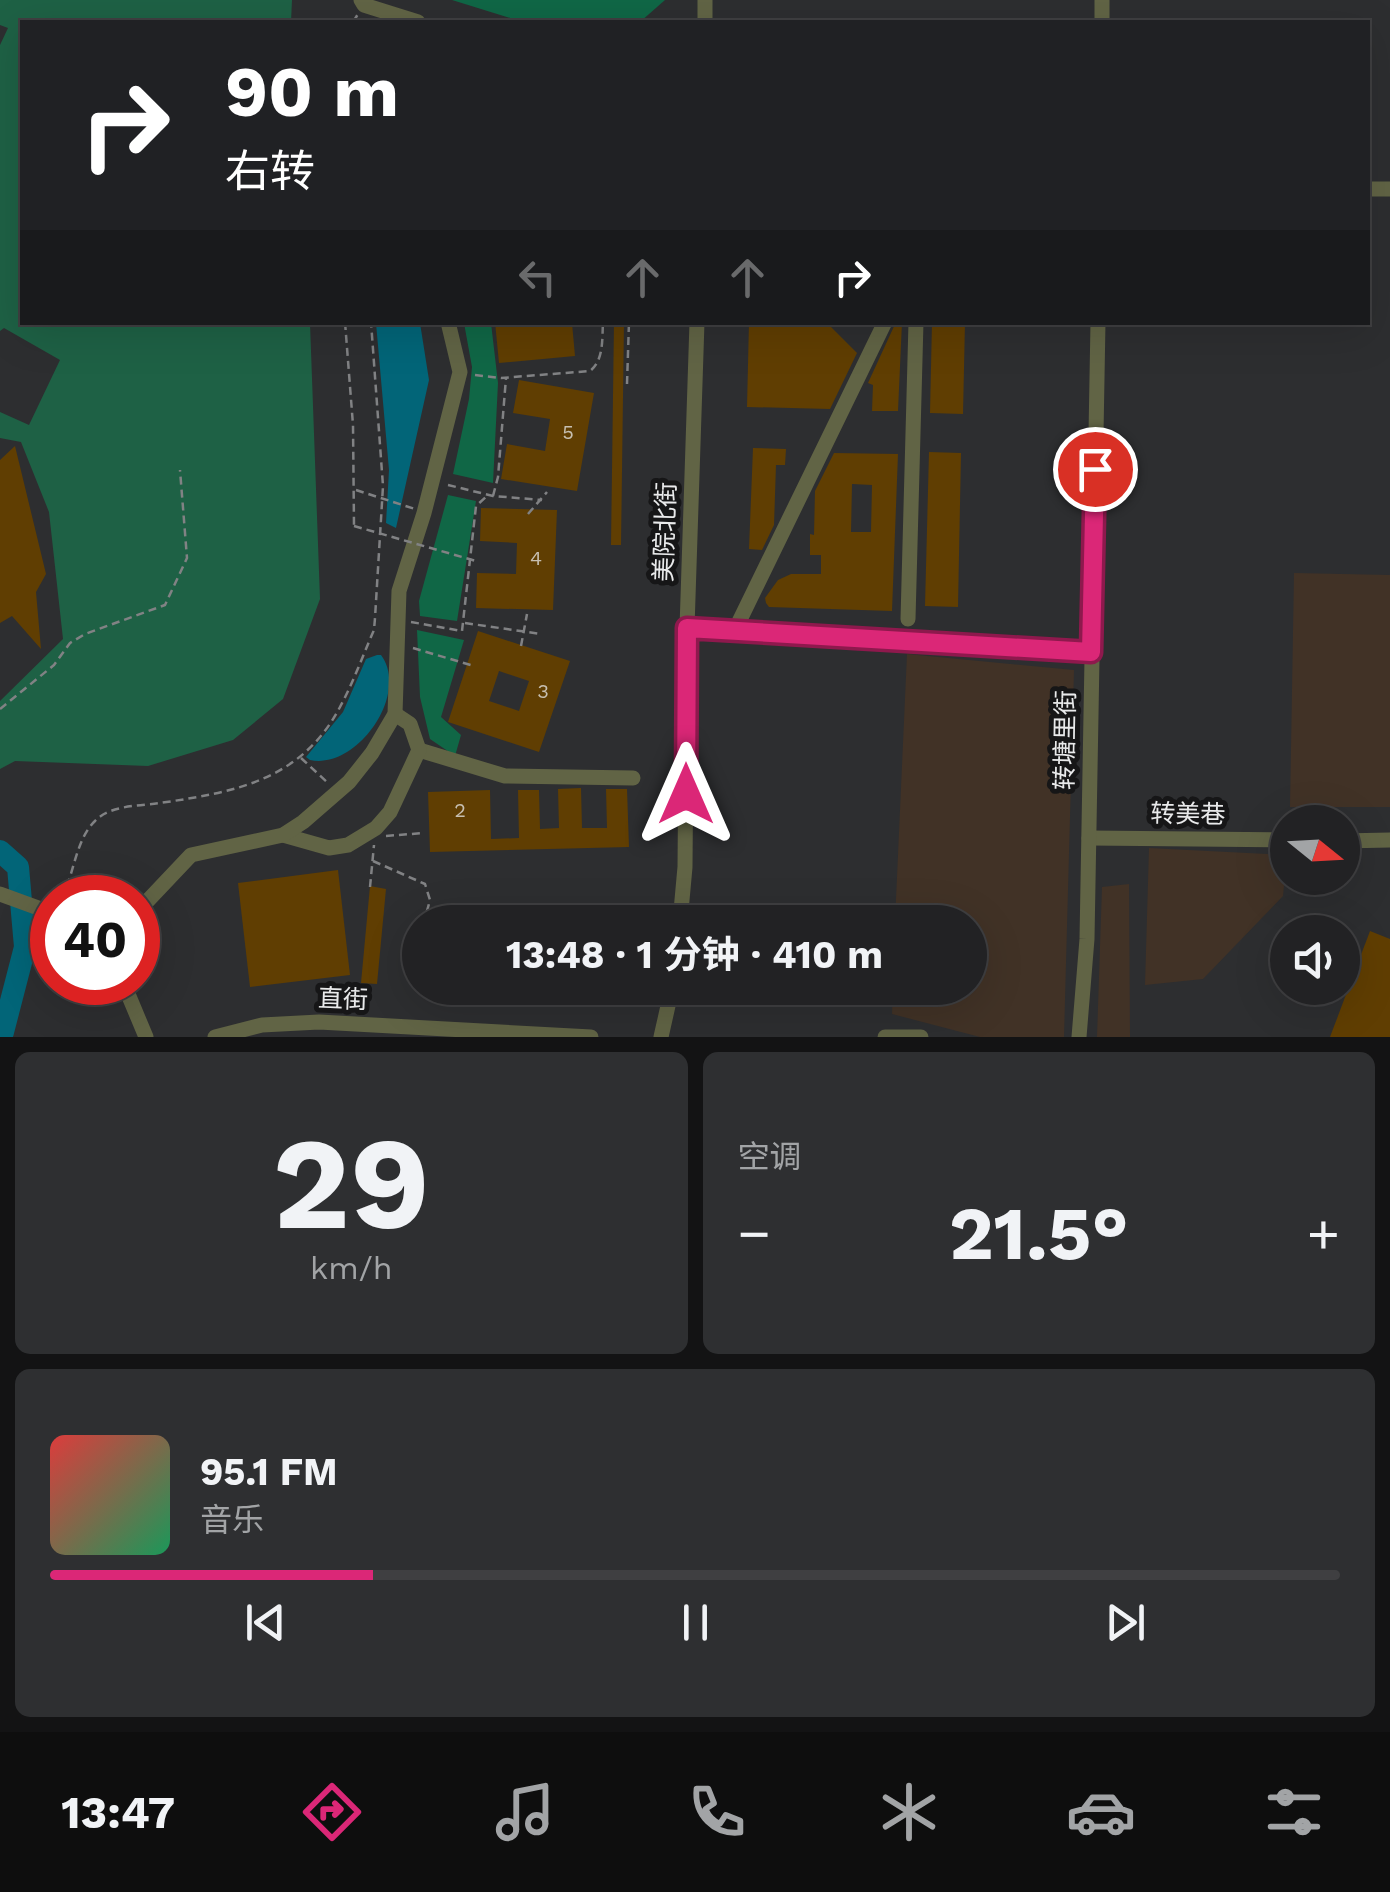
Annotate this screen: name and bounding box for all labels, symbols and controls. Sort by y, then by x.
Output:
text: 90 m [225,51,399,133]
icon: right [60,60,190,190]
text: 右转 [225,145,315,198]
icon: left [510,250,565,305]
icon: ahead [615,250,670,305]
icon: ahead [720,250,775,305]
icon: right [825,250,880,305]
house number: 5 [562,420,574,444]
pin [1053,427,1138,512]
icon: arrive [1068,442,1123,497]
street label: 美院北街 [649,482,681,582]
house number: 4 [530,546,542,570]
house number: 3 [537,679,549,703]
street label: 转塘里街 [1050,690,1080,790]
position arrow [634,742,738,846]
house number: 2 [454,798,466,822]
street label: 转美巷 [1150,799,1226,829]
north arrow [1270,805,1360,895]
map controls [1270,805,1360,1005]
speed limit sign: 40 [30,875,160,1005]
button: sound [1270,915,1360,1005]
text: 13:48 · 1 分钟 · 410 m [506,933,883,977]
street label: 直街 [318,984,368,1014]
text: 29 [272,1107,430,1260]
text: 空调 [738,1138,802,1176]
text: 21.5° [949,1189,1129,1277]
text: − [738,1201,771,1265]
text: + [1307,1201,1340,1265]
text: km/h [310,1249,392,1287]
text: 95.1 FM [200,1450,338,1494]
text: 音乐 [200,1501,264,1539]
icon: previous [238,1595,293,1650]
icon: pause [668,1595,723,1650]
icon: next [1098,1595,1153,1650]
icon: directions [297,1777,367,1847]
icon: music [490,1777,560,1847]
icon: phone [682,1777,752,1847]
icon: climate [874,1777,944,1847]
icon: car [1066,1777,1136,1847]
icon: filters [1259,1777,1329,1847]
text: 13:47 [61,1786,175,1839]

